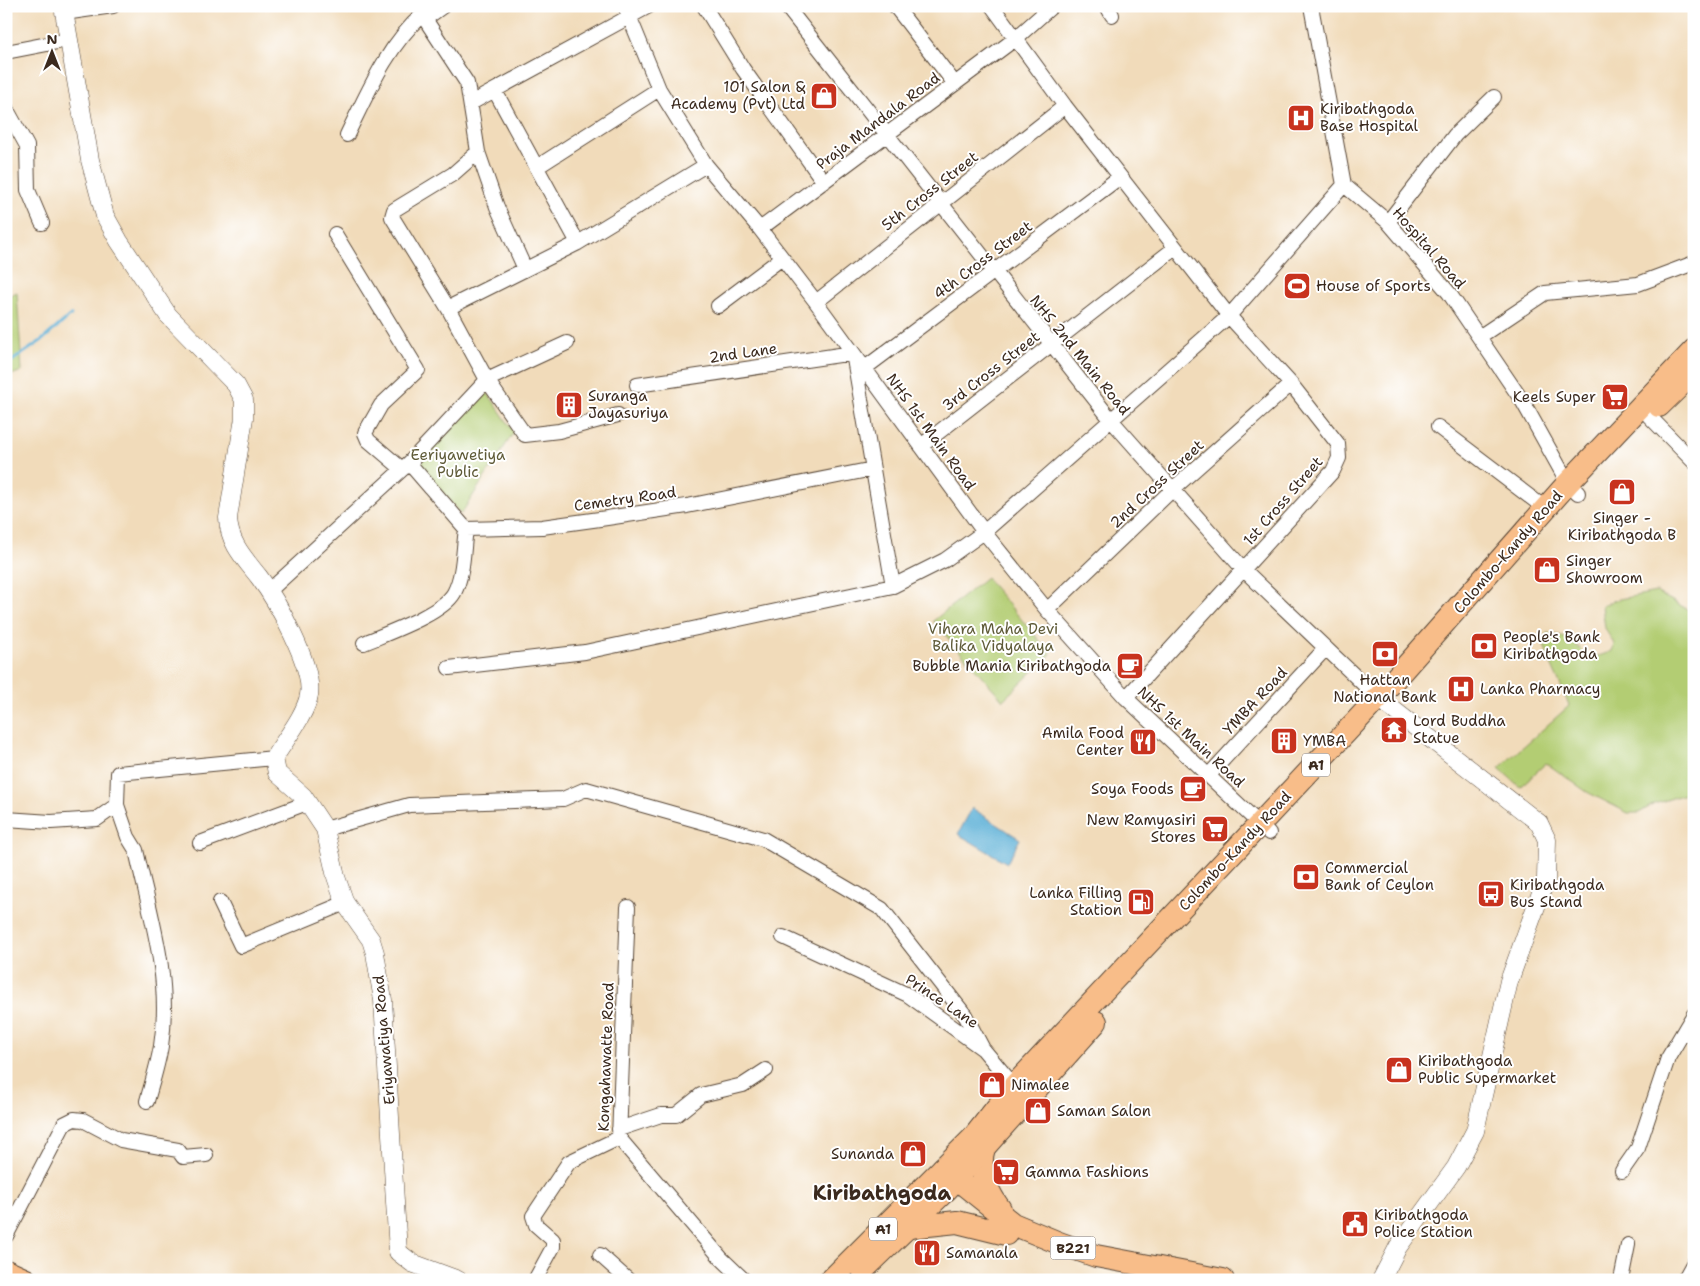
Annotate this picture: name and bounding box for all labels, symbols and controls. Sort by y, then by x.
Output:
north arrow [28,28,78,78]
text: N [46,30,58,48]
street label: Praja Mandala Road [812,67,944,174]
place label: 101 Salon & Academy (Pvt) Ltd [671,77,806,114]
shop icon: 101 Salon & Academy (Pvt) Ltd [809,81,839,111]
place label: Kiribathgoda Base Hospital [1320,99,1419,136]
hospital icon: Kiribathgoda Base Hospital [1286,103,1316,133]
street label: 5th Cross Street [877,147,983,235]
street label: Hospital Road [1388,203,1470,293]
street label: 4th Cross Street [930,216,1036,304]
sports icon: House of Sports [1282,271,1312,301]
place label: House of Sports [1316,276,1431,296]
street label: NHS 2nd Main Road [1025,291,1135,420]
street label: 3rd Cross Street [938,327,1044,415]
street label: 2nd Lane [708,338,778,368]
street label: NHS 1st Main Road [882,370,980,495]
supermarket icon: Keels Super [1600,382,1630,412]
place label: Suranga Jayasuriya [588,386,669,423]
place label: Keels Super [1513,387,1596,407]
building icon: Suranga Jayasuriya [554,390,584,420]
street label: 2nd Cross Street [1106,435,1208,533]
park label: Eeriyawetiya Public [411,445,506,482]
street label: 1st Cross Street [1239,452,1327,550]
shop icon: Singer - Kiribathgoda B [1607,477,1637,507]
street label: Cemetry Road [573,482,678,516]
street label: Colombo-Kandy Road [1449,486,1567,618]
place label: Singer - Kiribathgoda B [1568,508,1676,545]
place label: Singer Showroom [1566,551,1643,588]
shop icon: Singer Showroom [1532,555,1562,585]
park label: Vihara Maha Devi Balika Vidyalaya [928,619,1058,656]
place label: People's Bank Kiribathgoda [1503,627,1600,664]
bank icon: People's Bank Kiribathgoda [1469,631,1499,661]
bank icon: Hattan National Bank [1370,639,1400,669]
cafe icon: Bubble Mania Kiribathgoda [1115,651,1145,681]
place label: Bubble Mania Kiribathgoda [912,656,1112,676]
street label: YMBA Road [1218,662,1292,739]
place label: Hattan National Bank [1333,670,1437,707]
hospital icon: Lanka Pharmacy [1446,674,1476,704]
place label: Lanka Pharmacy [1480,679,1600,699]
street label: NHS 1st Main Road [1133,682,1249,792]
place label: Lord Buddha Statue [1413,711,1506,748]
temple icon: Lord Buddha Statue [1379,715,1409,745]
place label: Amila Food Center [1042,723,1124,760]
building icon: YMBA [1269,726,1299,756]
restaurant icon: Amila Food Center [1128,727,1158,757]
place label: YMBA [1303,731,1346,751]
road number: A1 [1302,754,1330,776]
cafe icon: Soya Foods [1178,774,1208,804]
place label: Soya Foods [1091,779,1174,799]
street label: Colombo-Kandy Road [1174,787,1296,915]
place label: New Ramyasiri Stores [1086,810,1196,847]
supermarket icon: New Ramyasiri Stores [1200,814,1230,844]
place label: Commercial Bank of Ceylon [1325,858,1434,895]
bank icon: Commercial Bank of Ceylon [1291,862,1321,892]
place label: Kiribathgoda Bus Stand [1510,875,1605,912]
bus stop icon: Kiribathgoda Bus Stand [1476,879,1506,909]
place label: Lanka Filling Station [1029,883,1122,920]
fuel station icon: Lanka Filling Station [1126,887,1156,917]
street label: Prince Lane [902,969,982,1033]
street label: Eriyawatiya Road [368,974,400,1106]
street label: Kongahawatte Road [593,982,619,1132]
place label: Kiribathgoda Public Supermarket [1418,1051,1556,1088]
shop icon: Kiribathgoda Public Supermarket [1384,1055,1414,1085]
shop icon: Nimalee [977,1070,1007,1100]
place label: Nimalee [1011,1075,1070,1095]
shop icon: Saman Salon [1023,1096,1053,1126]
place label: Saman Salon [1057,1101,1151,1121]
shop icon: Sunanda [898,1139,928,1169]
place label: Sunanda [831,1144,895,1164]
supermarket icon: Gamma Fashions [991,1157,1021,1187]
place label: Gamma Fashions [1025,1162,1149,1182]
district label: Kiribathgoda [813,1180,952,1206]
place label: Kiribathgoda Police Station [1374,1205,1473,1242]
public building icon: Kiribathgoda Police Station [1340,1209,1370,1239]
road number: A1 [869,1218,897,1240]
road number: B221 [1050,1236,1096,1260]
restaurant icon: Samanala [912,1238,942,1268]
place label: Samanala [946,1243,1019,1263]

